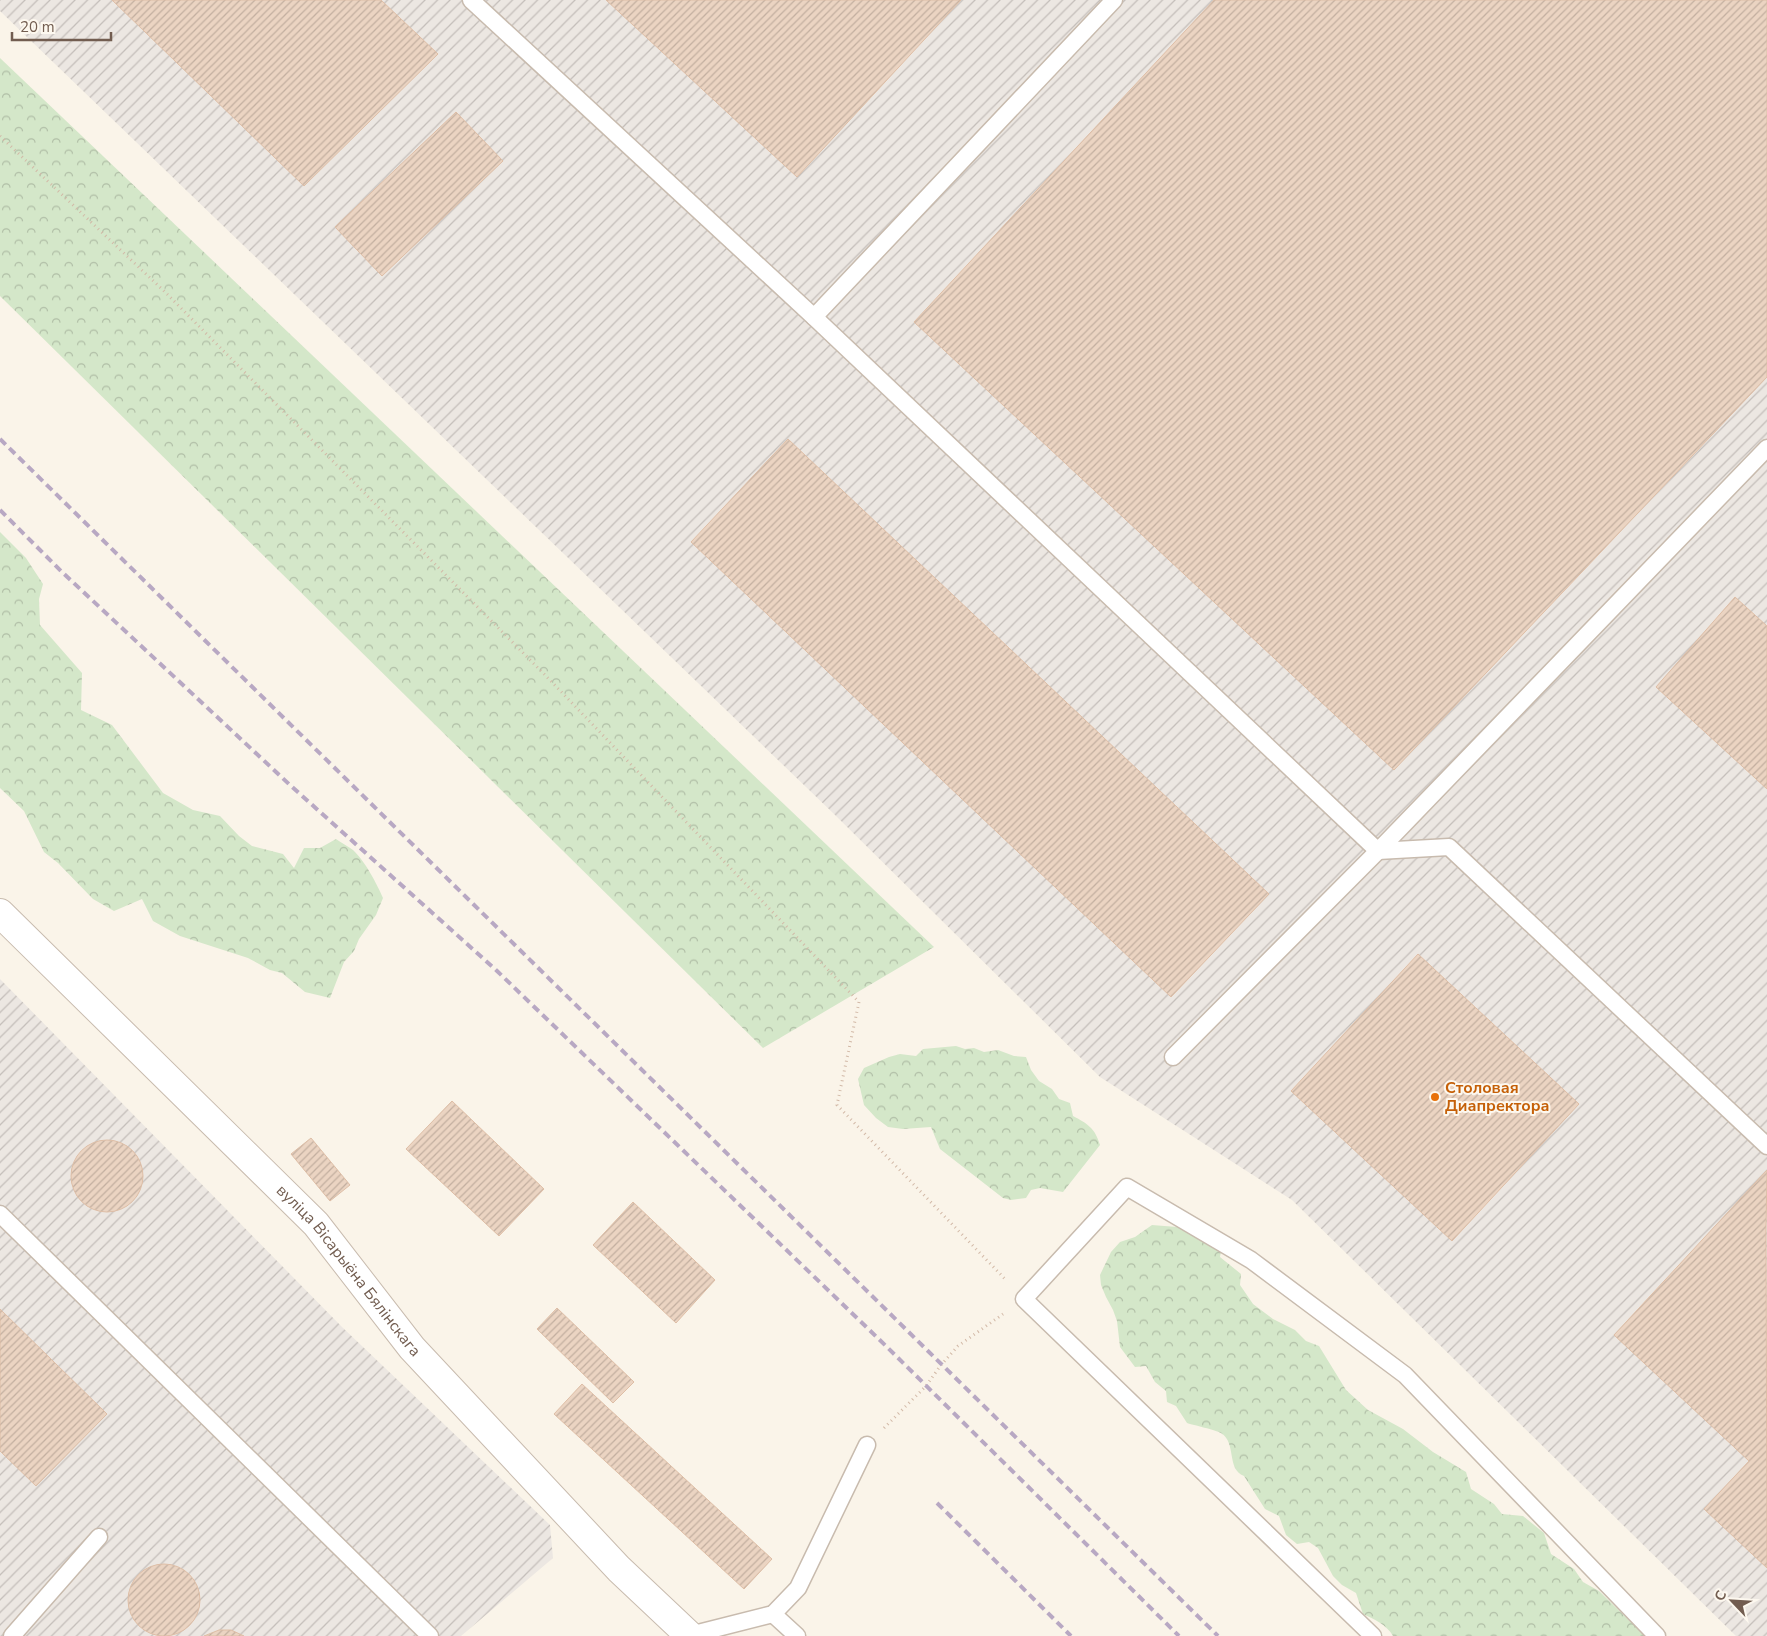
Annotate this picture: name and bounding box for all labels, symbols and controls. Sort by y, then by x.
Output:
scale bar [12,10,111,42]
text: 20 m [20,17,55,37]
place label: Столовая Диапректора [1445,1077,1550,1117]
marker: Столовая Диапректора [1429,1091,1441,1103]
street label: вуліца Вісарыёна Бялінскага [271,1180,426,1362]
north arrow [1707,1576,1757,1626]
text: С [1710,1587,1731,1604]

